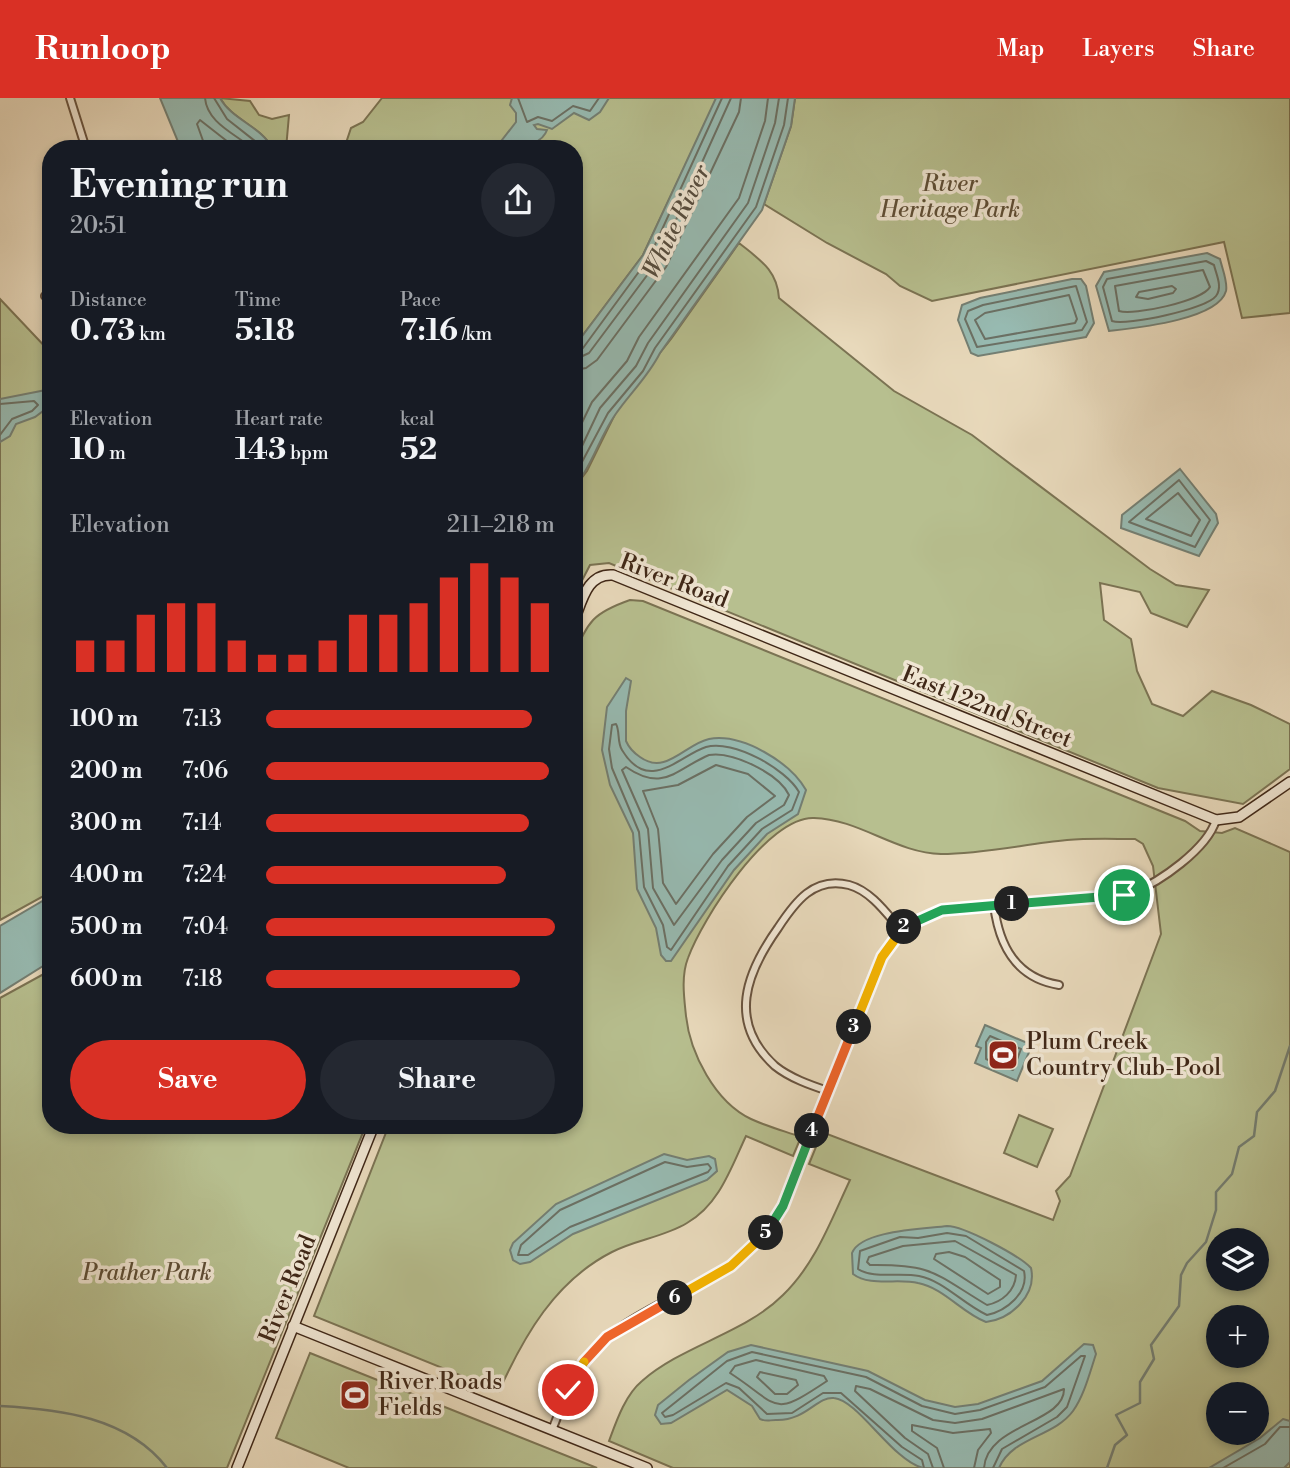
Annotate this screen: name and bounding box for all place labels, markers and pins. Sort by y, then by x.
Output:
pin [1094,865,1154,925]
pin: 1 [995,886,1030,922]
pin: 2 [886,910,922,944]
pin: 3 [836,1010,872,1044]
place label: Plum Creek Country Club-Pool [1026,1028,1221,1082]
sports icon: Plum Creek Country Club-Pool [986,1038,1020,1072]
pin: 4 [794,1114,830,1148]
pin: 5 [748,1216,784,1250]
pin: 6 [658,1280,692,1316]
pin [538,1360,598,1420]
place label: River Roads Fields [378,1368,502,1422]
sports icon: River Roads Fields [338,1378,372,1412]

